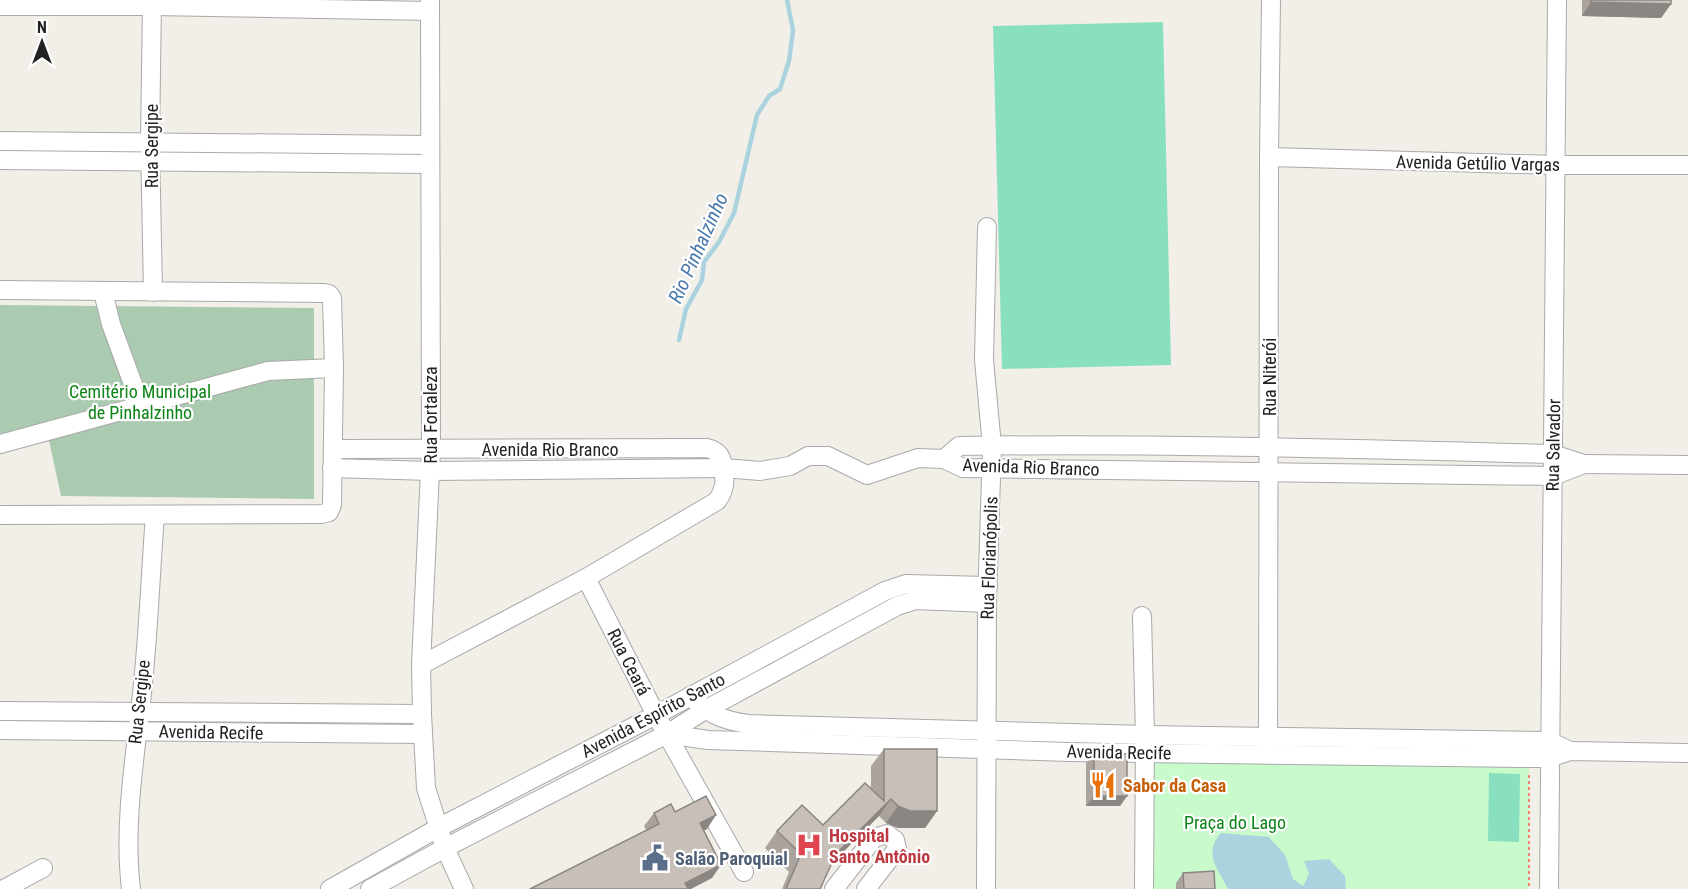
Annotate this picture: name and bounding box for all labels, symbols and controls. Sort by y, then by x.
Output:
north arrow [12,12,72,72]
text: N [37,18,47,37]
street label: Rua Sergipe [141,104,162,188]
street label: Avenida Getúlio Vargas [1396,151,1560,175]
water label: Rio Pinhalzinho [663,189,733,307]
street label: Rua Niterói [1259,338,1280,416]
street label: Rua Fortaleza [420,366,441,464]
park label: Cemitério Municipal de Pinhalzinho [69,381,211,423]
street label: Rua Salvador [1542,398,1564,492]
street label: Avenida Rio Branco [482,439,619,460]
street label: Avenida Rio Branco [962,454,1100,480]
street label: Rua Florianópolis [976,496,1002,620]
street label: Rua Ceará [603,625,655,699]
street label: Rua Sergipe [124,659,154,745]
street label: Avenida Espírito Santo [578,668,728,762]
street label: Avenida Recife [158,721,264,743]
street label: Avenida Recife [1066,741,1172,763]
restaurant icon: Sabor da Casa [1088,770,1118,800]
place label: Sabor da Casa [1123,775,1226,796]
park label: Praça do Lago [1184,812,1286,833]
place label: Hospital Santo Antônio [829,825,930,867]
hospital icon: Hospital Santo Antônio [794,830,824,860]
public building icon: Salão Paroquial [640,843,670,873]
place label: Salão Paroquial [675,848,788,869]

